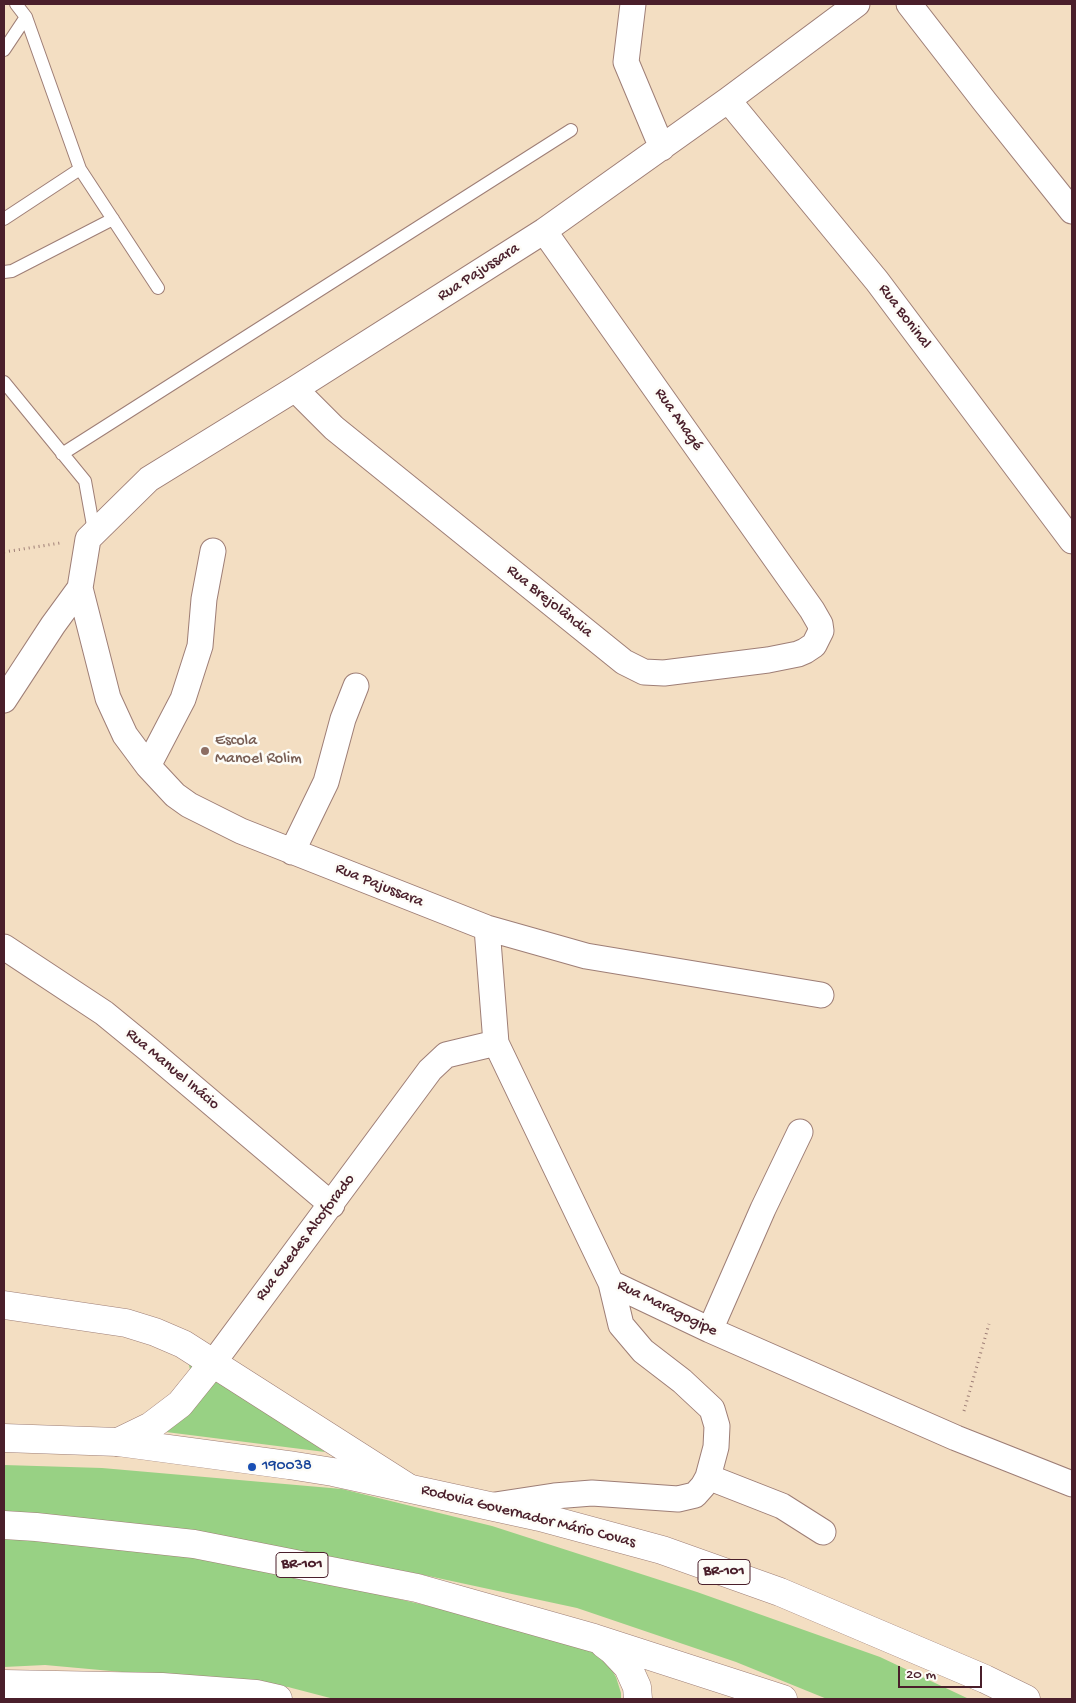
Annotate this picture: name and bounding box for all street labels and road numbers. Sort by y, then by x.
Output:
street label: Rua Pajussara [435,239,523,307]
street label: Rua Boninal [873,281,935,353]
street label: Rua Anagé [650,385,706,455]
street label: Rua Brejolândia [502,561,596,643]
street label: Rua Pajussara [332,860,426,912]
street label: Rua Manuel Inácio [121,1025,223,1115]
street label: Rua Guedes Alcoforado [252,1171,360,1305]
street label: Rua Maragogipe [614,1276,720,1342]
street label: Rodovia Governador Mário Covas [419,1481,637,1553]
road number: BR-101 [276,1552,328,1578]
road number: BR-101 [698,1560,750,1584]

